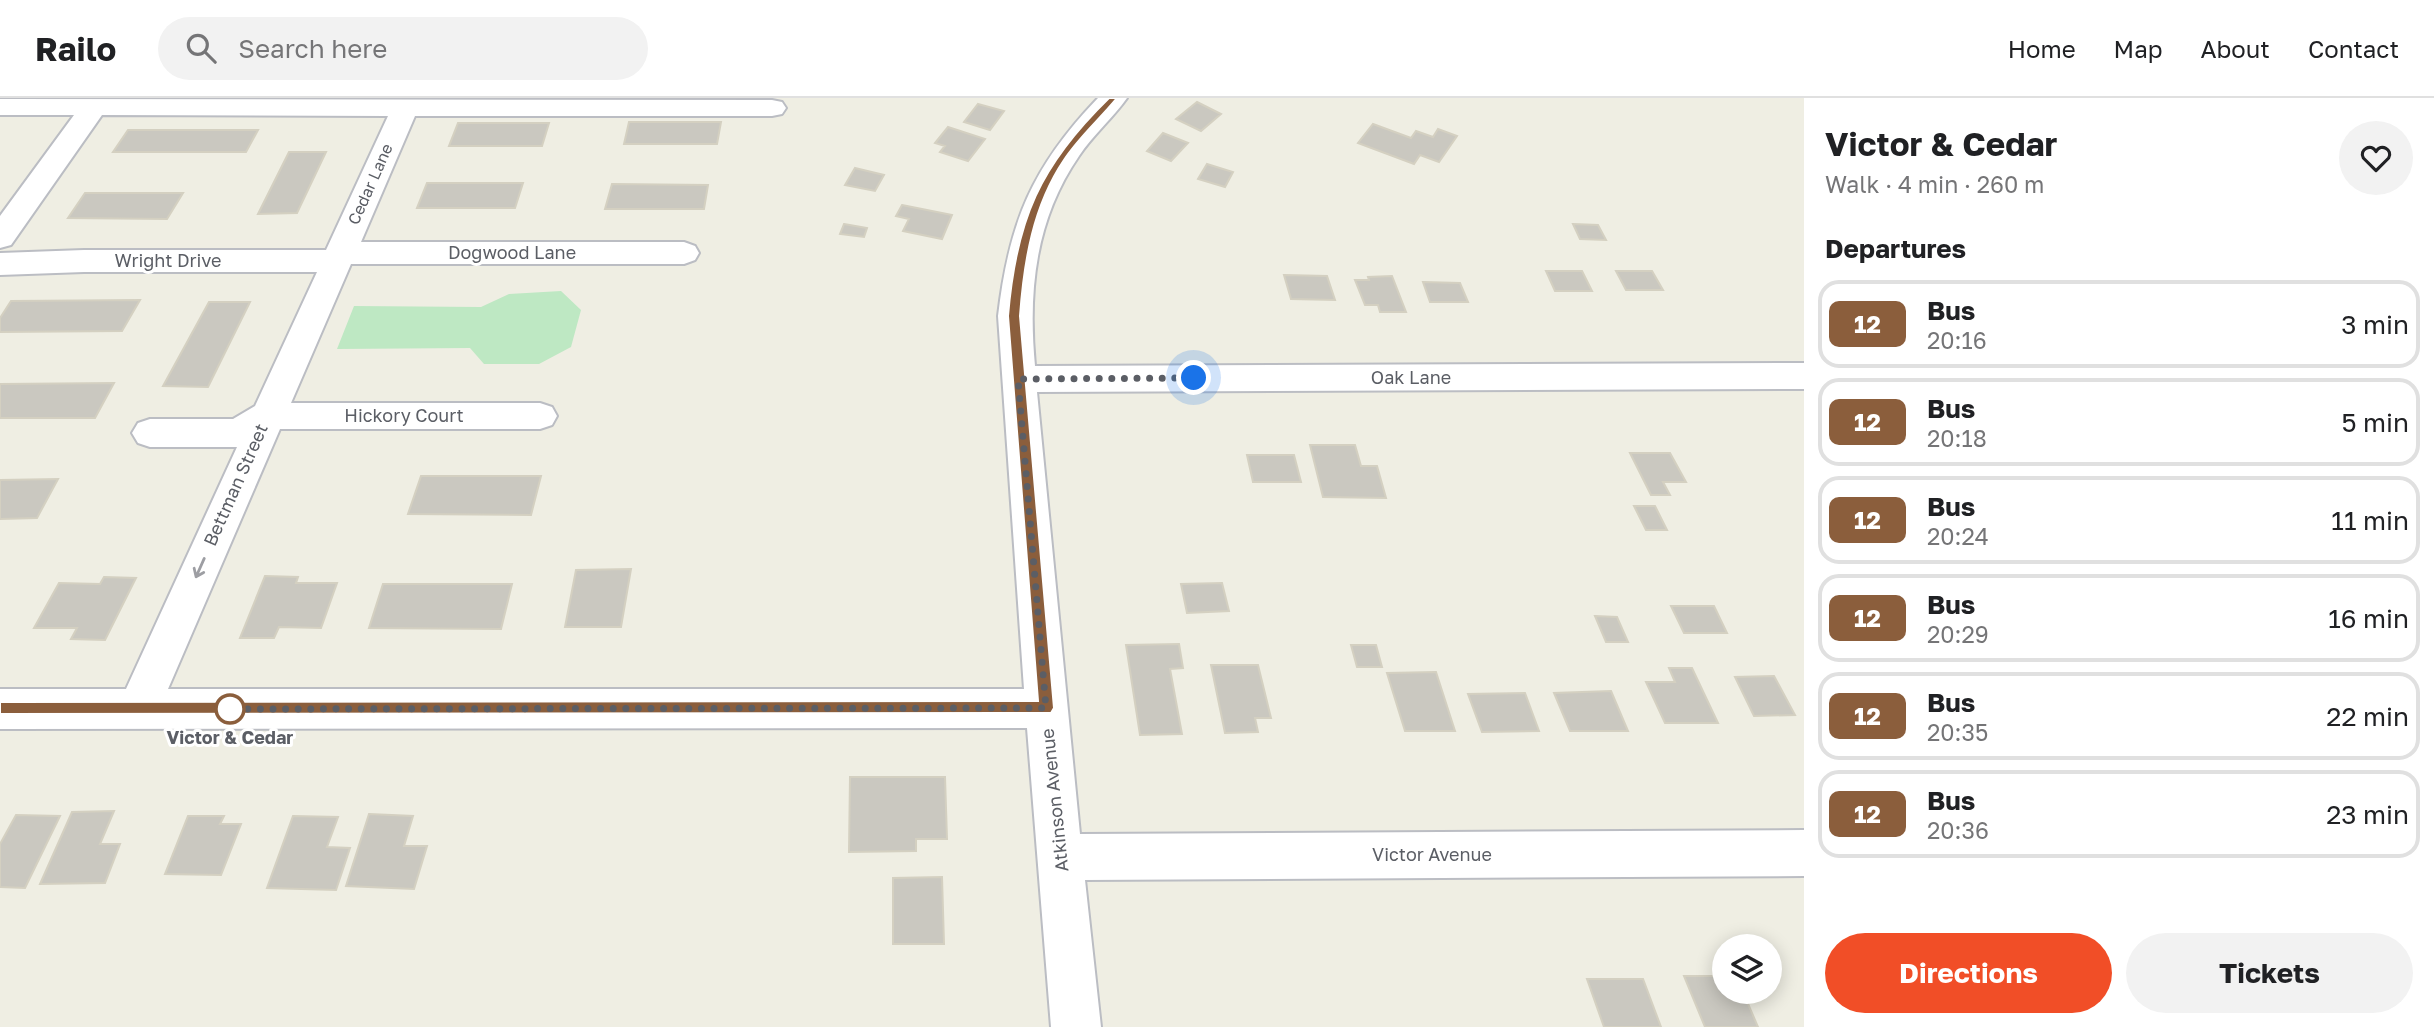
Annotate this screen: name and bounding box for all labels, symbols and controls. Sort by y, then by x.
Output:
search box [158,17,648,80]
text: Railo [35,29,116,68]
icon: search [182,29,220,67]
text: Search here [238,33,387,64]
text: Home [2008,34,2076,63]
text: Map [2114,34,2163,63]
text: About [2201,34,2270,63]
text: Contact [2308,34,2399,63]
button: heart [2339,121,2413,195]
text: Victor & Cedar [1825,124,2057,163]
street label: Cedar Lane [343,140,397,228]
text: Walk · 4 min · 260 m [1825,170,2044,198]
text: Departures [1825,233,1966,264]
street label: Dogwood Lane [448,241,576,263]
street label: Wright Drive [114,249,222,271]
text: Bus [1927,295,1975,326]
text: 12 [1854,309,1881,338]
text: 3 min [2341,309,2409,340]
text: 20:16 [1927,326,1987,354]
your location [1176,360,1211,395]
street label: Oak Lane [1371,366,1451,388]
text: Bus [1927,393,1975,424]
street label: Hickory Court [344,404,464,426]
text: 12 [1854,407,1881,436]
text: 5 min [2341,407,2409,438]
street label: Bettman Street [198,420,272,549]
text: 20:18 [1927,424,1987,452]
text: Bus [1927,491,1975,522]
text: 12 [1854,505,1881,534]
text: 11 min [2331,505,2409,536]
text: 20:24 [1927,522,1989,550]
one-way arrow [193,556,206,578]
text: Bus [1927,589,1975,620]
text: 12 [1854,603,1881,632]
text: 16 min [2328,603,2409,634]
text: 20:29 [1927,620,1989,648]
text: Bus [1927,687,1975,718]
marker: Victor & Cedar [215,694,245,724]
text: 12 [1854,701,1881,730]
text: 22 min [2326,701,2409,732]
text: 20:35 [1927,718,1988,746]
place label: Victor & Cedar [167,726,293,748]
street label: Atkinson Avenue [1036,727,1072,873]
text: Bus [1927,785,1975,816]
text: 12 [1854,799,1881,828]
text: 23 min [2326,799,2409,830]
text: 20:36 [1927,816,1989,844]
street label: Victor Avenue [1372,843,1492,865]
button: Directions [1825,933,2112,1013]
button: Tickets [2126,933,2413,1013]
map controls [1712,934,1782,1004]
button: layers [1712,934,1782,1004]

